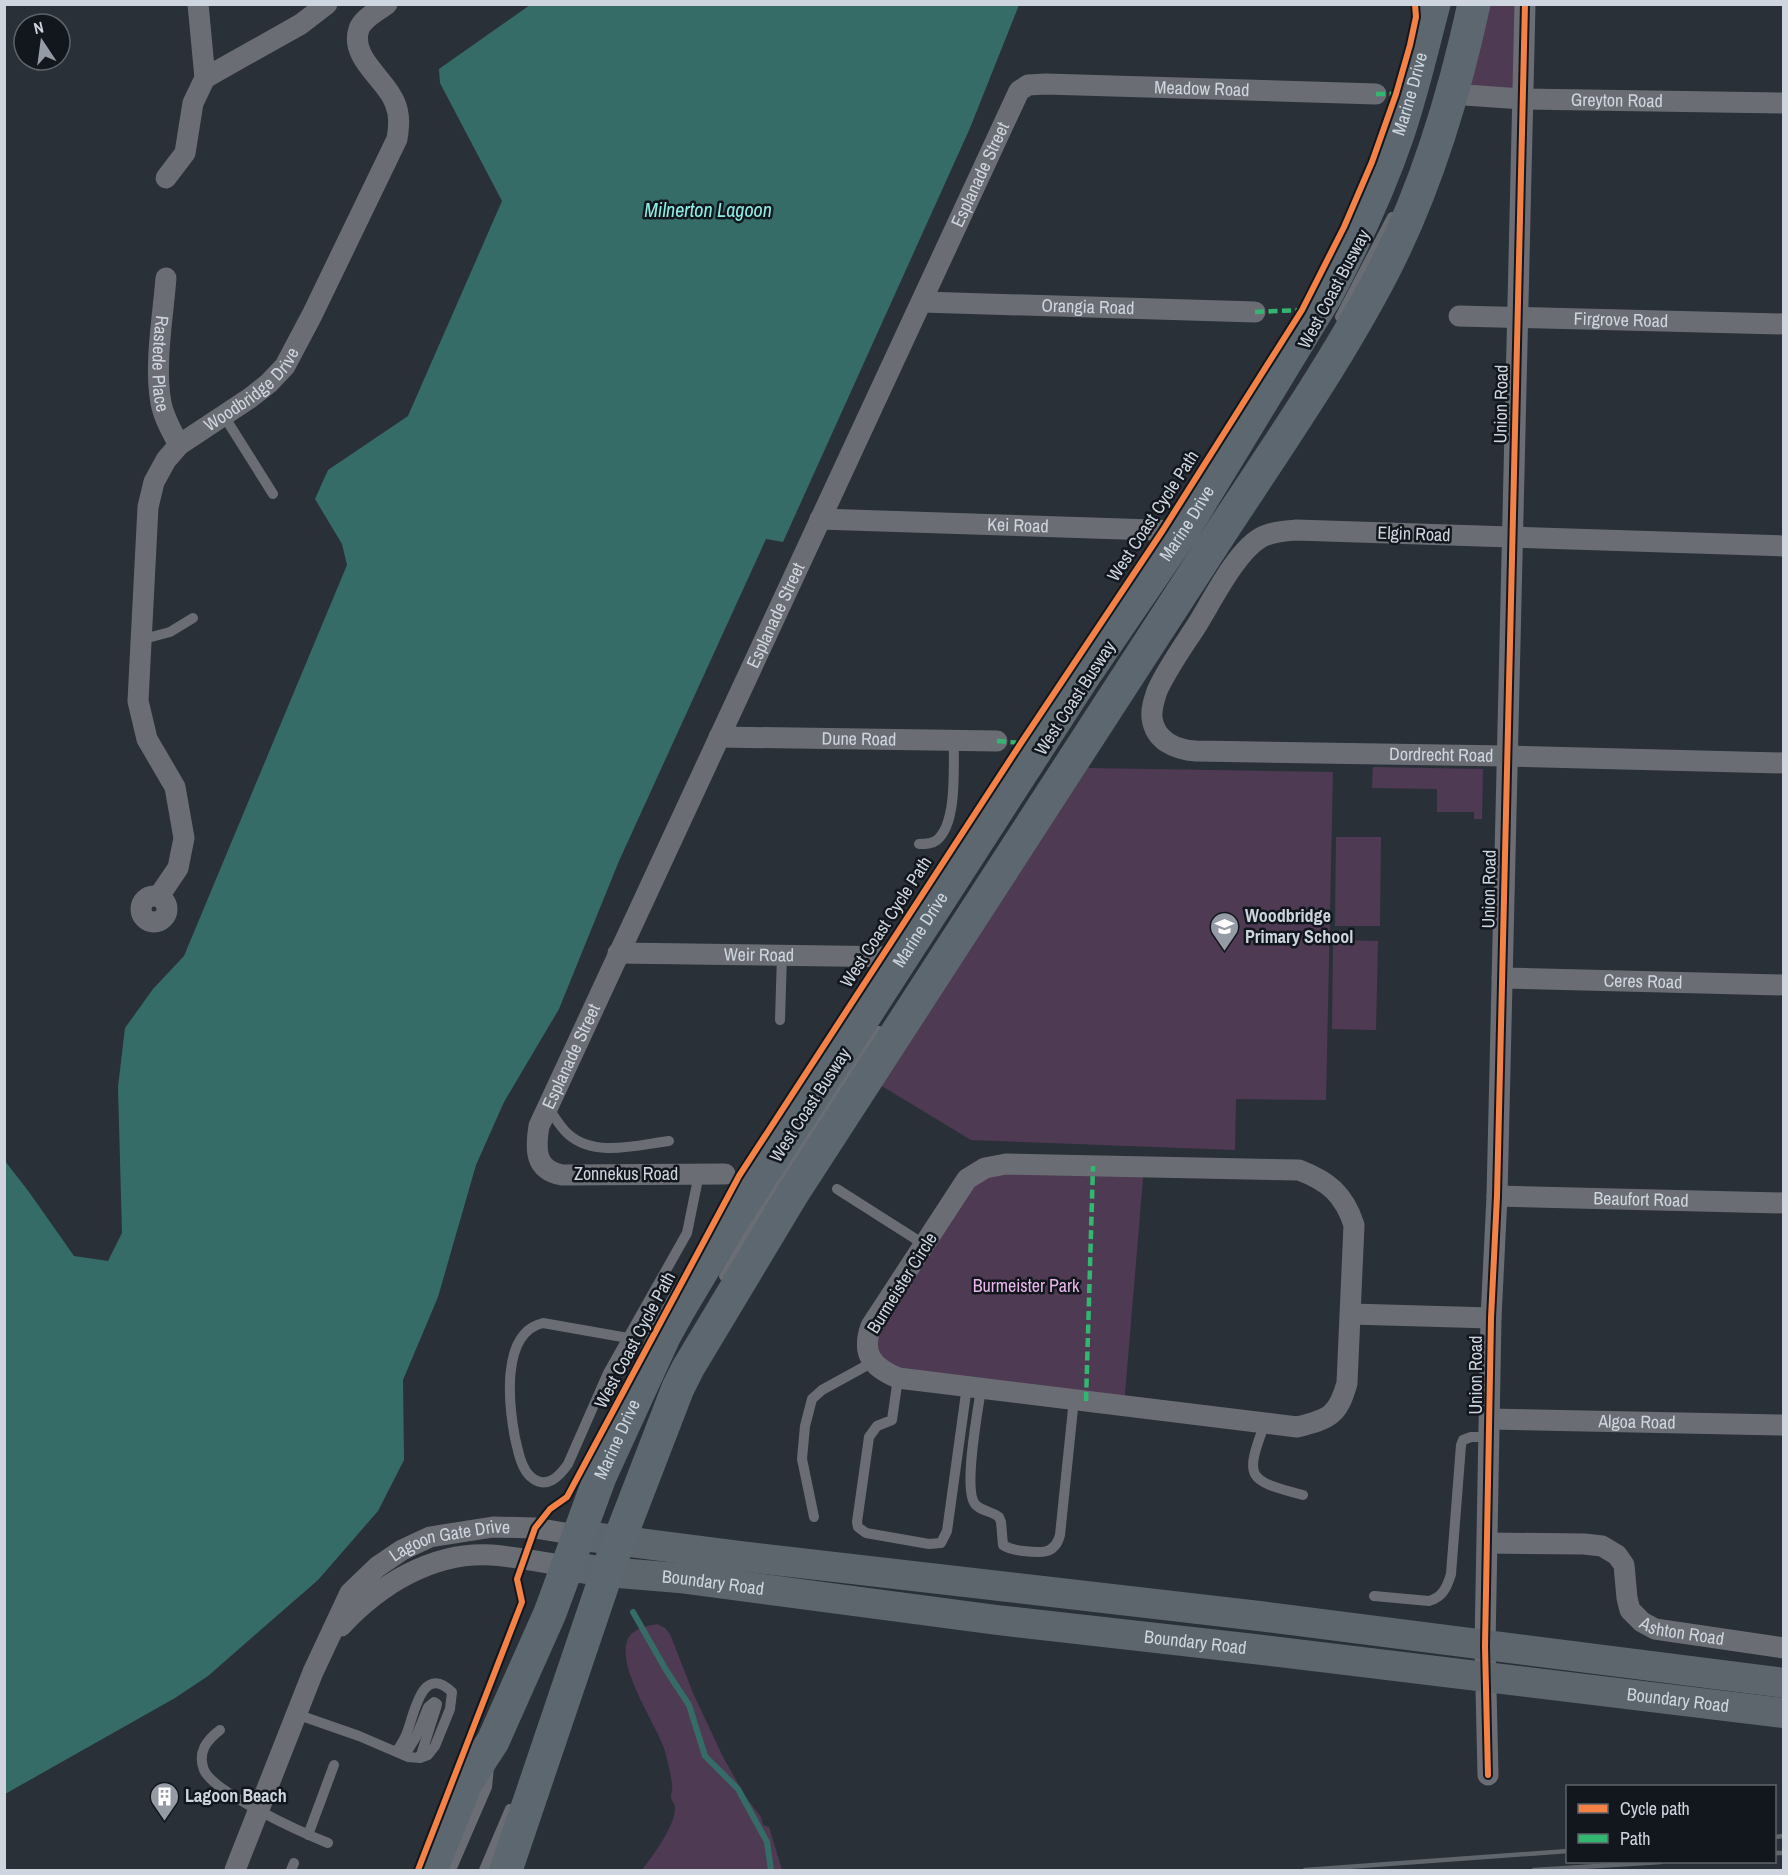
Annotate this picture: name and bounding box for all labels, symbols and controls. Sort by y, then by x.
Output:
north arrow [12,12,72,72]
text: N [32,16,46,39]
street label: Marine Drive [1385,50,1433,139]
street label: Meadow Road [1154,74,1250,102]
street label: Greyton Road [1571,87,1663,113]
street label: Esplanade Street [945,118,1015,231]
water label: Milnerton Lagoon [644,196,772,223]
street label: West Coast Busway [1292,224,1376,353]
street label: Orangia Road [1041,293,1135,320]
street label: Firgrove Road [1573,306,1668,333]
street label: Rastede Place [146,314,176,414]
street label: Woodbridge Drive [199,343,305,437]
street label: Union Road [1487,364,1514,444]
street label: West Coast Cycle Path [1101,445,1204,586]
street label: Marine Drive [1153,481,1220,566]
street label: Kei Road [987,512,1049,539]
street label: Elgin Road [1377,520,1451,547]
street label: Esplanade Street [740,559,810,672]
street label: West Coast Busway [1028,635,1121,760]
street label: Dune Road [821,725,897,752]
street label: Dordrecht Road [1389,741,1494,768]
street label: Union Road [1475,849,1502,929]
street label: West Coast Cycle Path [834,851,937,992]
street label: Marine Drive [886,887,954,972]
place label: Woodbridge Primary School [1245,903,1353,949]
school or university icon: Woodbridge Primary School [1208,910,1240,952]
street label: Weir Road [724,941,794,967]
street label: Ceres Road [1603,968,1683,994]
street label: Esplanade Street [536,1000,606,1113]
street label: West Coast Busway [763,1042,856,1167]
street label: Zonnekus Road [574,1161,678,1186]
street label: Beaufort Road [1593,1185,1689,1213]
street label: Burmeister Circle [861,1227,943,1338]
street label: West Coast Cycle Path [588,1267,681,1413]
park label: Burmeister Park [973,1273,1080,1298]
street label: Union Road [1463,1336,1488,1414]
street label: Marine Drive [588,1395,646,1483]
street label: Algoa Road [1597,1408,1676,1435]
street label: Lagoon Gate Drive [384,1514,510,1567]
street label: Boundary Road [661,1564,766,1601]
street label: Ashton Road [1635,1610,1726,1651]
street label: Boundary Road [1143,1624,1248,1660]
street label: Boundary Road [1625,1681,1730,1718]
building icon: Lagoon Beach [148,1780,180,1822]
place label: Lagoon Beach [185,1783,287,1808]
legend [1566,1785,1776,1863]
text: Cycle path [1620,1796,1690,1821]
text: Path [1620,1826,1650,1851]

